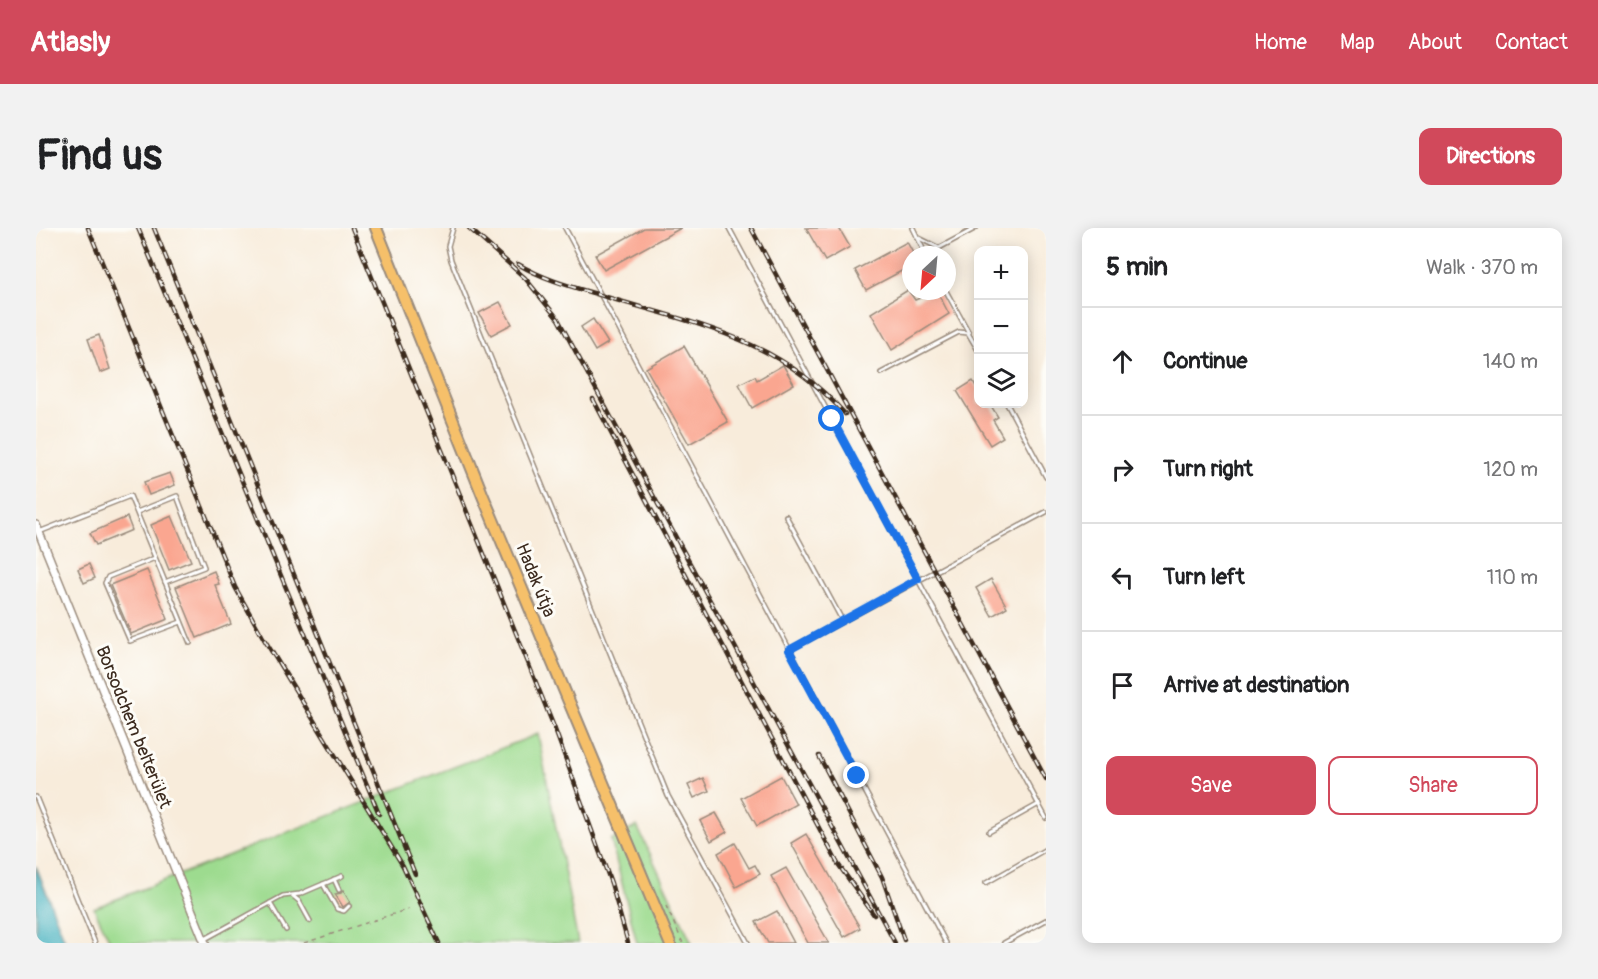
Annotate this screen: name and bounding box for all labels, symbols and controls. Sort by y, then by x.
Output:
text: Atlasly [30,25,110,60]
text: Home [1254,29,1307,56]
text: Map [1340,29,1375,56]
text: About [1408,29,1462,56]
text: Contact [1495,29,1568,56]
button: Directions [1419,128,1562,185]
text: Find us [36,130,162,182]
north arrow [902,246,956,300]
map controls [974,246,1028,408]
button: + [974,246,1028,300]
text: 5 min [1106,251,1168,283]
text: Walk · 370 m [1426,255,1538,280]
button: − [974,300,1028,354]
icon: ahead [1106,345,1139,378]
text: Continue [1163,347,1247,375]
text: 140 m [1483,349,1538,374]
button: layers [974,354,1028,408]
route start [818,405,844,431]
icon: right [1106,453,1139,486]
text: Turn right [1163,455,1253,483]
text: 120 m [1483,457,1538,482]
street label: Hadak útja [510,540,561,620]
icon: left [1106,561,1139,594]
text: Turn left [1163,563,1245,591]
text: 110 m [1487,565,1538,590]
street label: Borsodchem belterület [90,643,177,813]
icon: arrive [1106,669,1139,702]
text: Arrive at destination [1163,671,1349,699]
button: Save [1106,756,1316,815]
button: Share [1328,756,1538,815]
route end [843,762,869,788]

